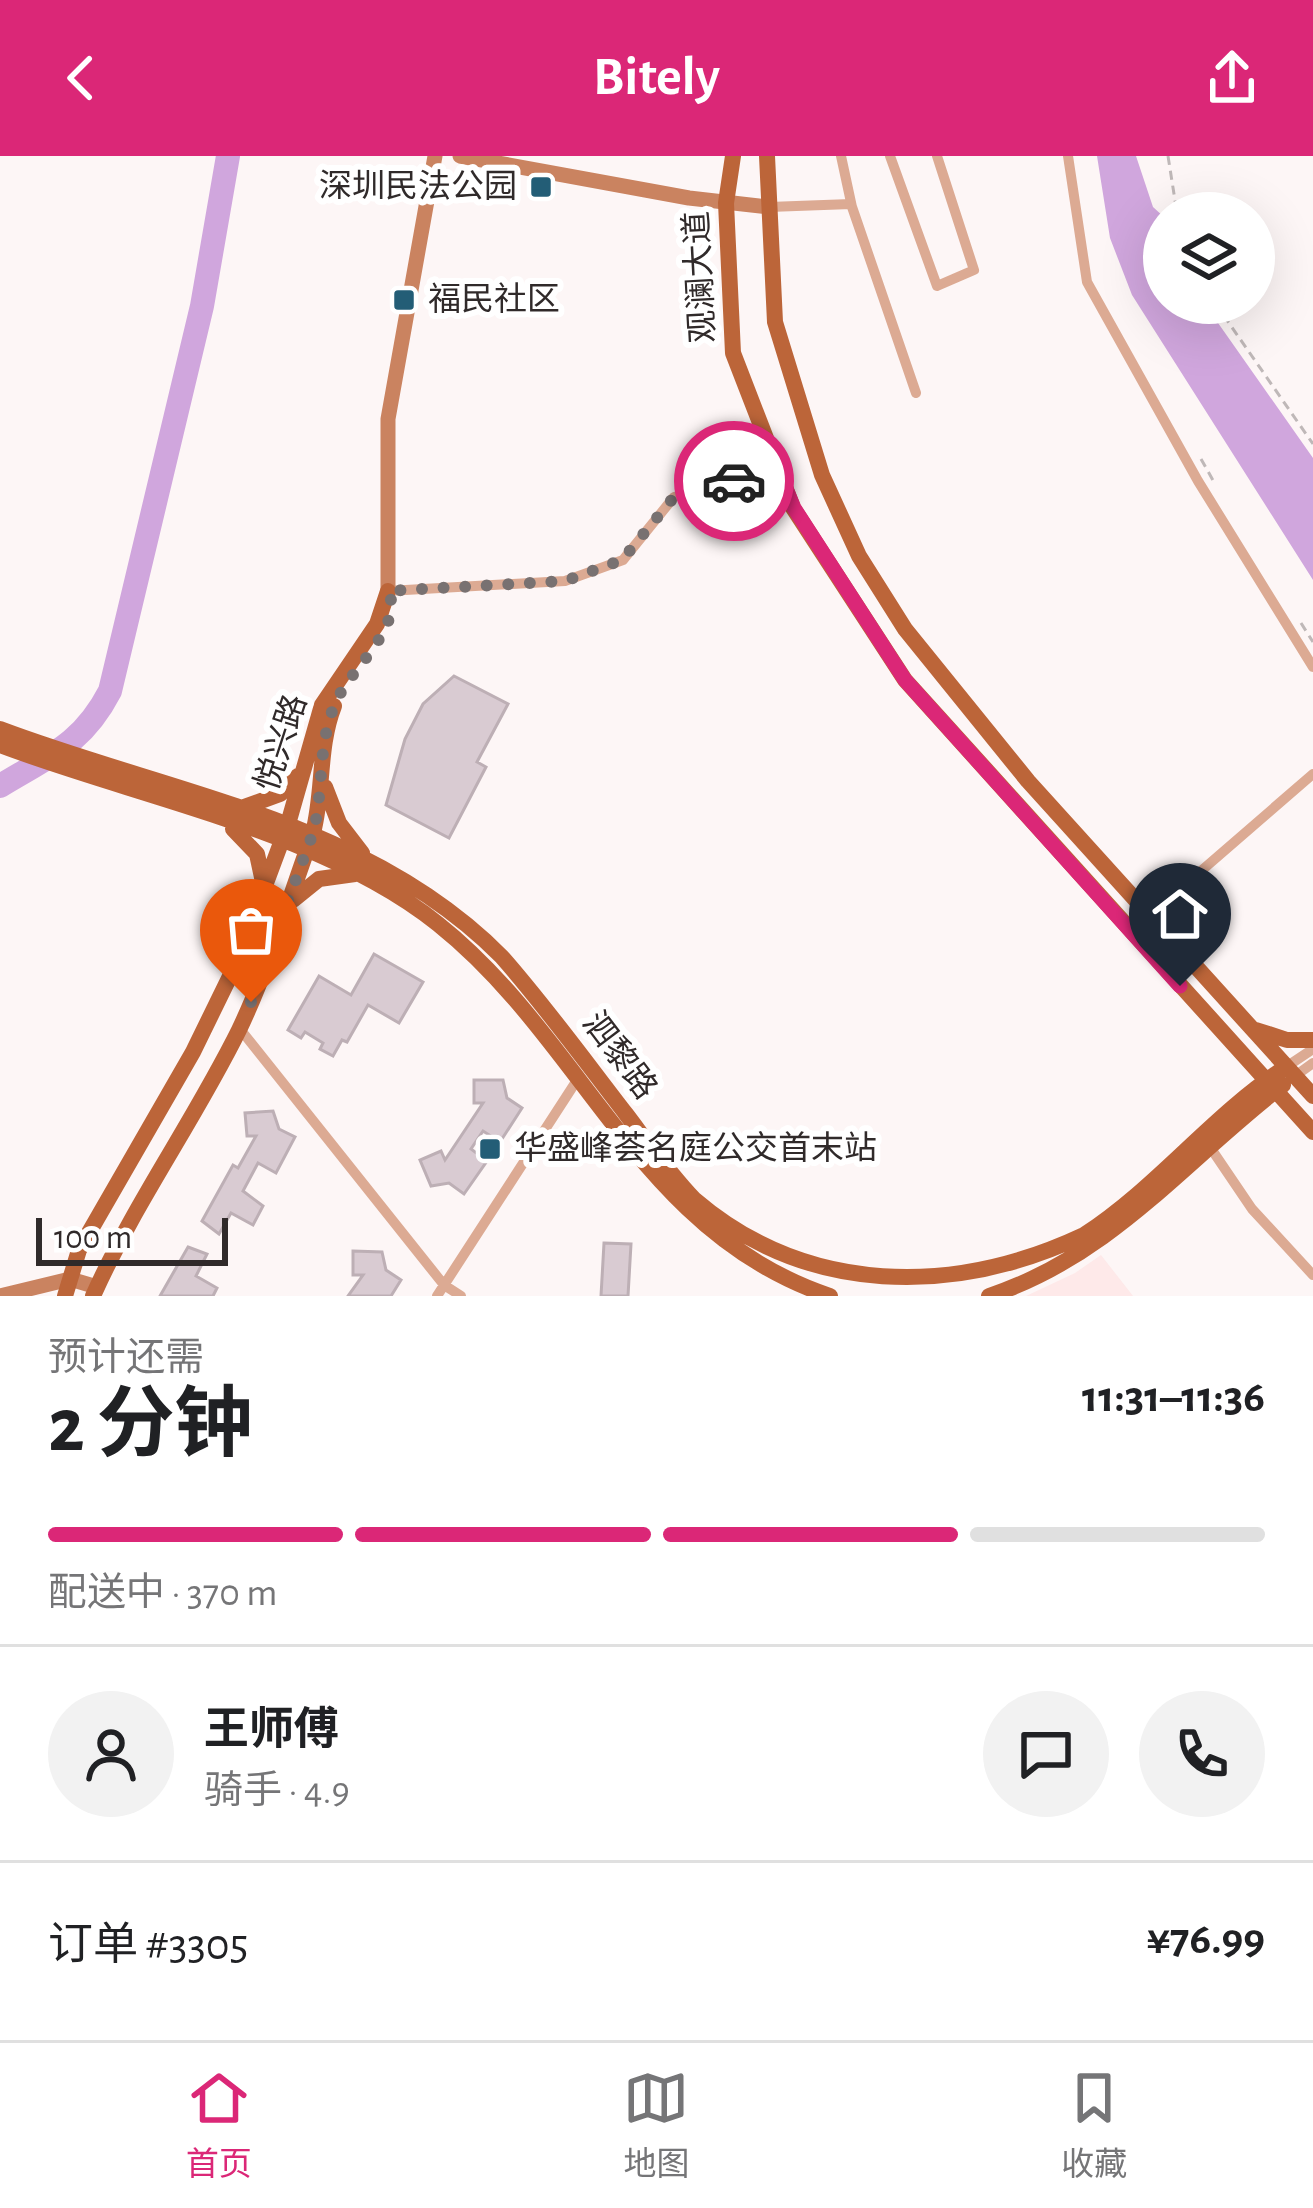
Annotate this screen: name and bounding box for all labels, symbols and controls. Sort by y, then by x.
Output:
icon: back [48,45,114,111]
icon: share [1199,45,1265,111]
text: Bitely [593,51,720,105]
place label: 深圳民法公园 [319,169,517,204]
marker: 深圳民法公园 [528,174,554,200]
map controls [1143,192,1275,324]
button: layers [1143,192,1275,324]
street label: 观澜大道 [679,210,721,344]
place label: 福民社区 [428,282,560,317]
marker: 福民社区 [391,287,417,313]
courier [674,421,794,541]
icon: car [701,448,767,514]
street label: 悦兴路 [249,690,313,795]
pin [1129,863,1231,986]
pin [200,879,302,1002]
icon: home [1147,881,1213,947]
icon: bag [218,897,284,963]
street label: 泗黎路 [576,1005,664,1105]
place label: 华盛峰荟名庭公交首末站 [514,1130,877,1166]
marker: 华盛峰荟名庭公交首末站 [477,1136,503,1162]
scale bar [36,1212,228,1265]
text: 100 m [54,1222,132,1255]
text: 预计还需 [48,1339,204,1378]
text: 11:31–11:36 [1082,1375,1265,1420]
text: 2 分钟 [48,1388,253,1466]
text: 配送中 · 370 m [48,1574,277,1613]
button: person [48,1691,174,1817]
button: chat [983,1691,1109,1817]
button: phone [1139,1691,1265,1817]
text: 王师傅 [204,1708,339,1753]
text: 骑手 · 4.9 [204,1772,350,1811]
text: ¥76.99 [1146,1917,1265,1962]
text: 订单 #3305 [48,1923,248,1968]
tab: 首页 [186,2065,252,2186]
tab: 地图 [623,2065,689,2186]
tab: 收藏 [1061,2065,1127,2186]

